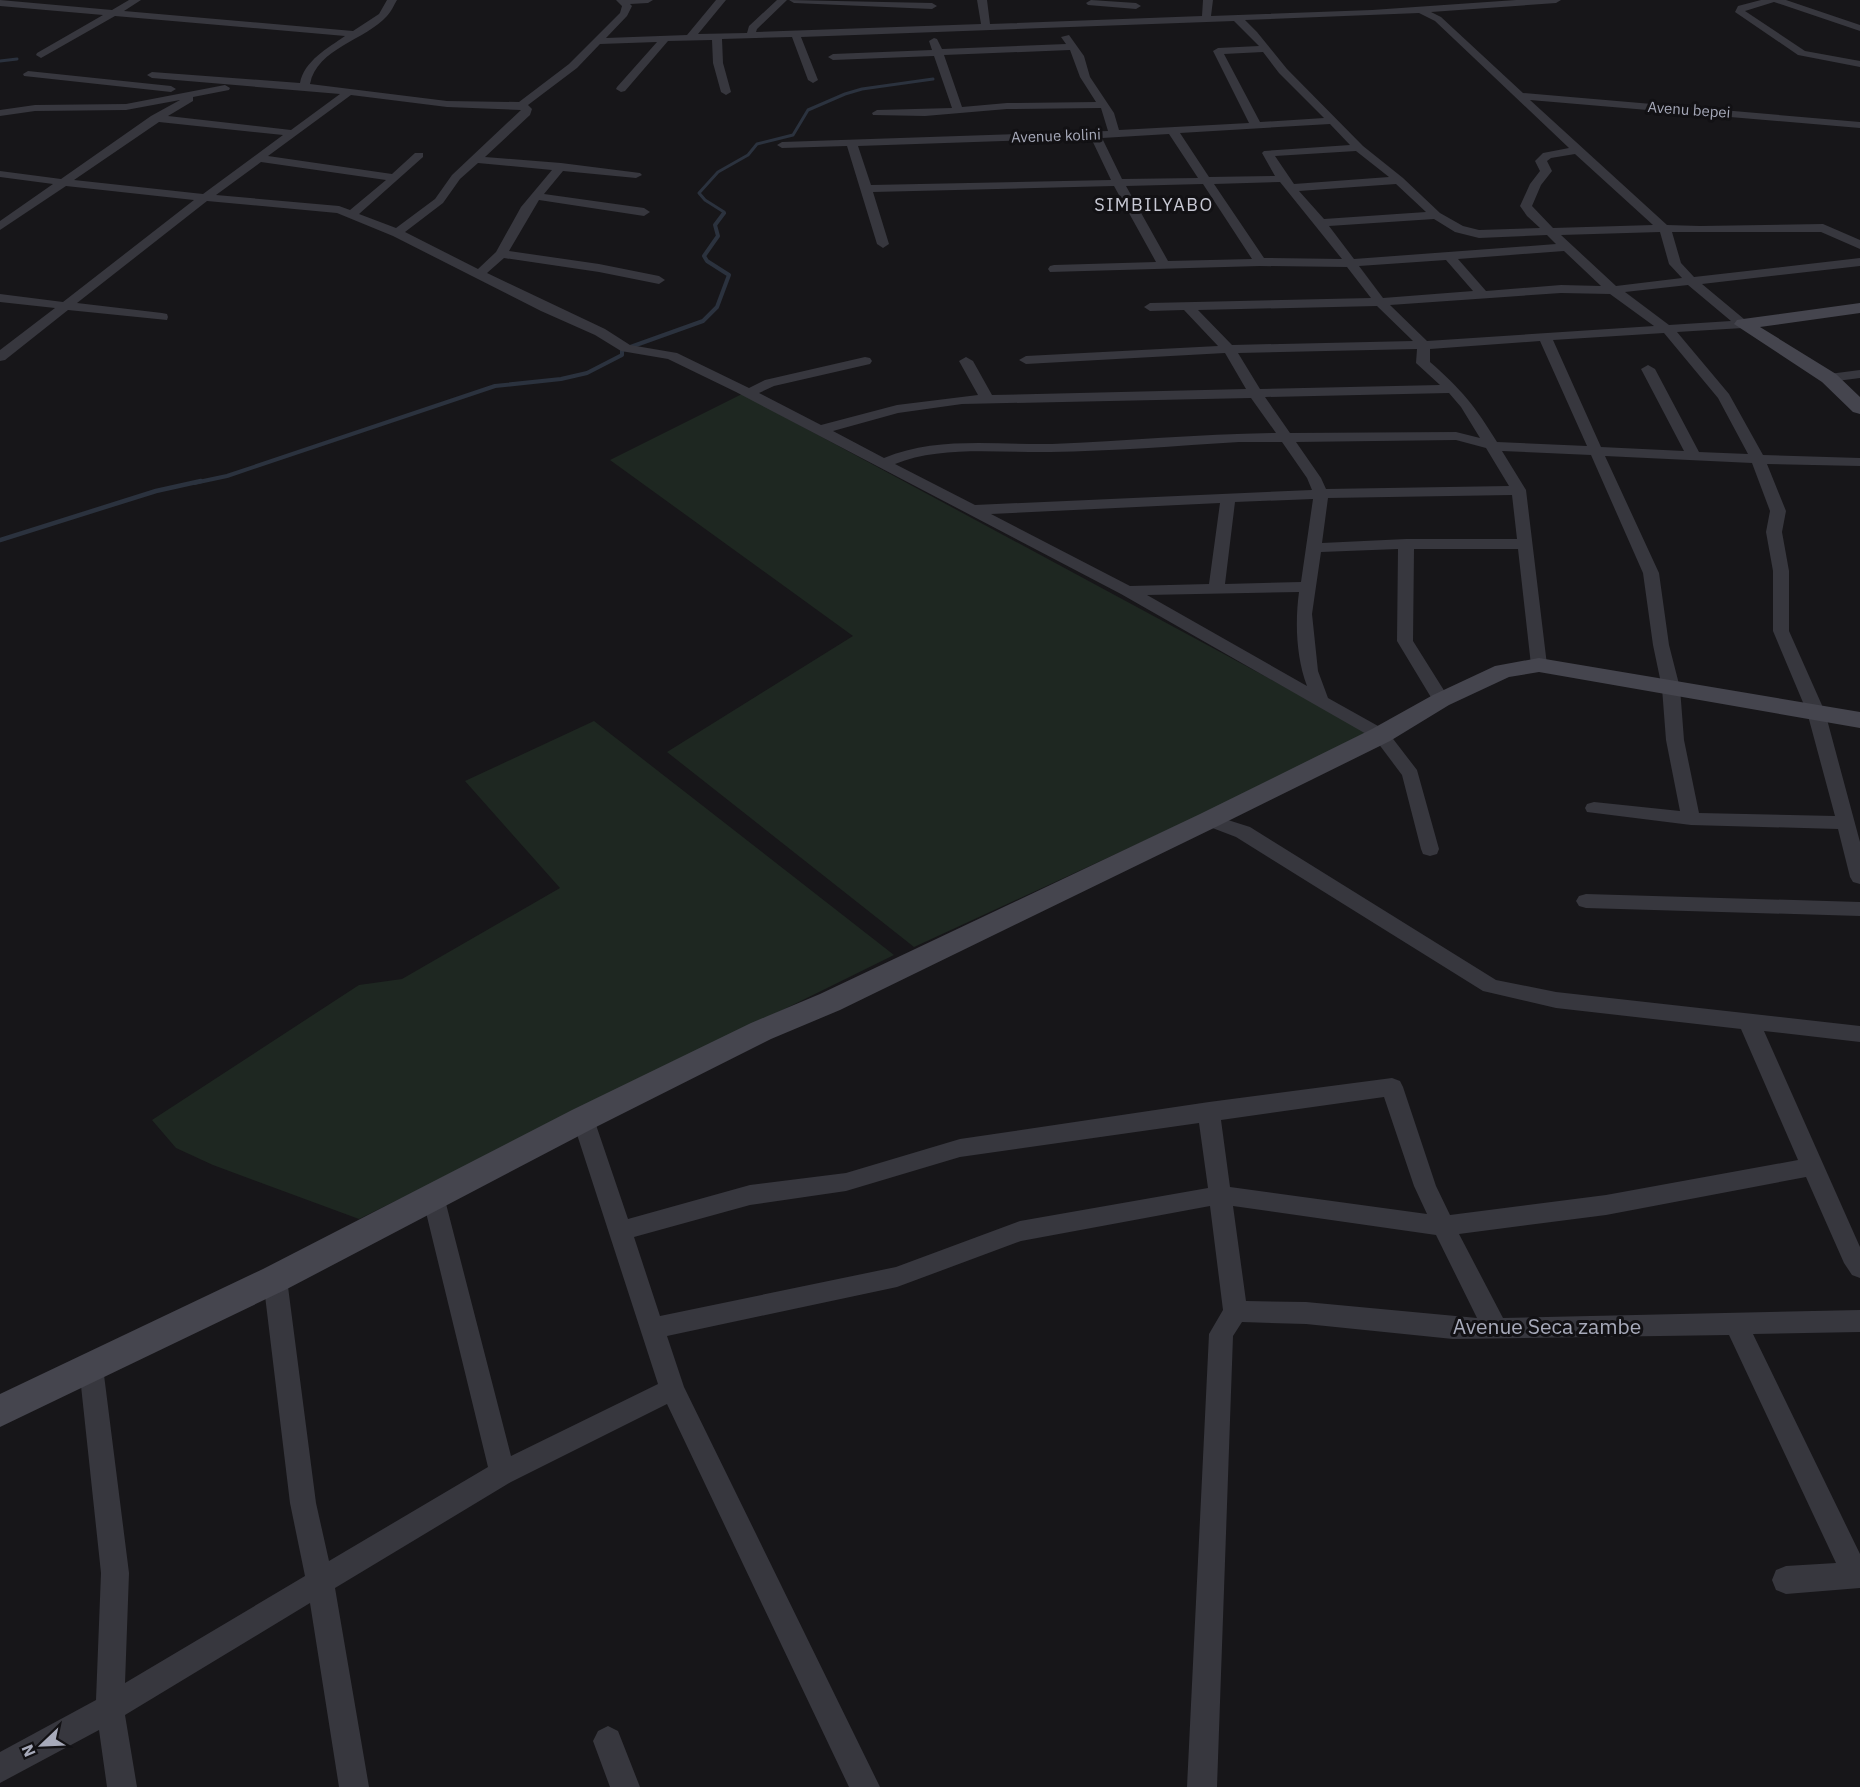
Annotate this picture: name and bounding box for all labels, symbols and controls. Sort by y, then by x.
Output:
street label: Avenu bepei [1647,97,1731,122]
street label: Avenue kolini [1011,124,1101,147]
district label: SIMBILYABO [1094,193,1214,216]
street label: Avenue Seca zambe [1453,1312,1641,1340]
north arrow [12,1715,72,1775]
text: N [17,1742,40,1760]

